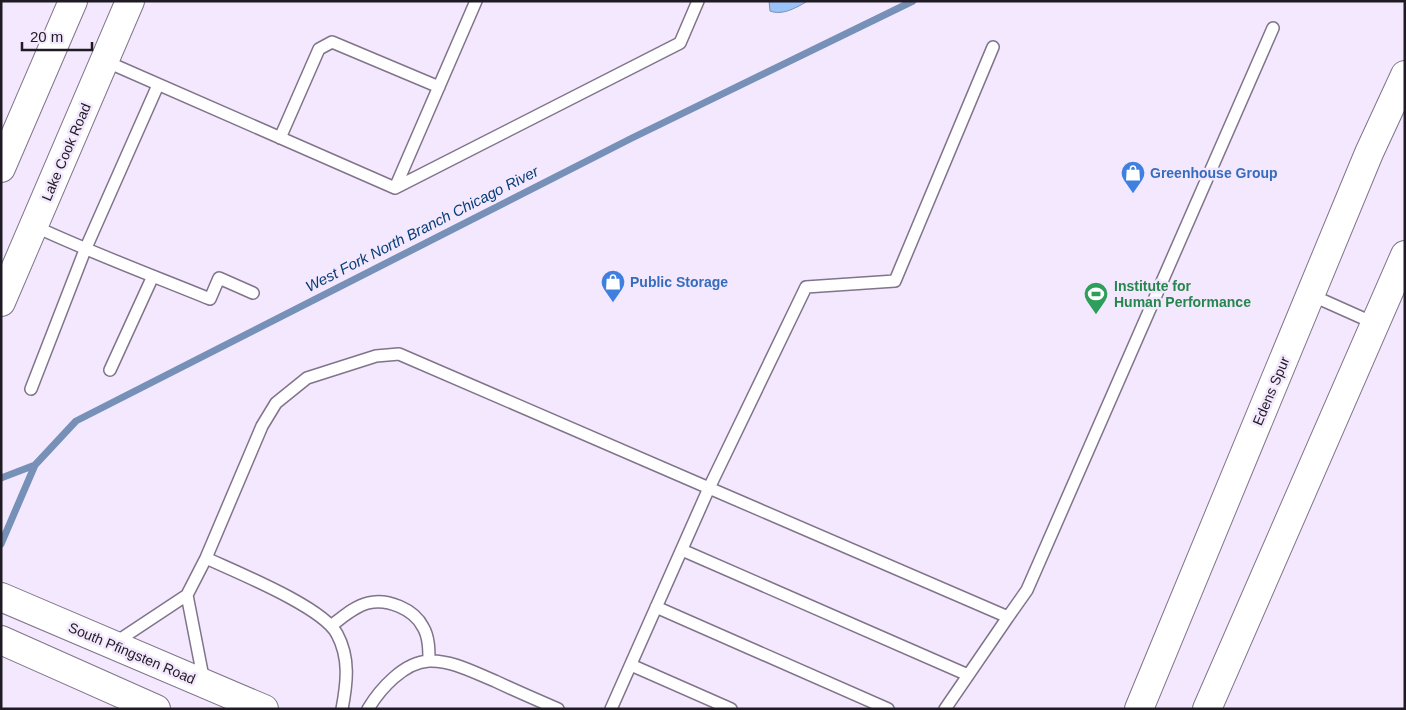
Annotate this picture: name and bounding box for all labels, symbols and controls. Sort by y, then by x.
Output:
scale bar [22,20,92,52]
text: 20 m [30,28,63,45]
street label: Lake Cook Road [38,101,94,203]
shop icon: Greenhouse Group [1120,160,1146,194]
water label: West Fork North Branch Chicago River [303,162,542,295]
place label: Greenhouse Group [1150,165,1278,181]
shop icon: Public Storage [600,269,626,303]
place label: Public Storage [630,274,728,290]
place label: Institute for Human Performance [1114,278,1251,310]
sports icon: Institute for Human Performance [1083,281,1109,315]
street label: Edens Spur [1249,354,1293,428]
street label: South Pfingsten Road [66,619,198,687]

